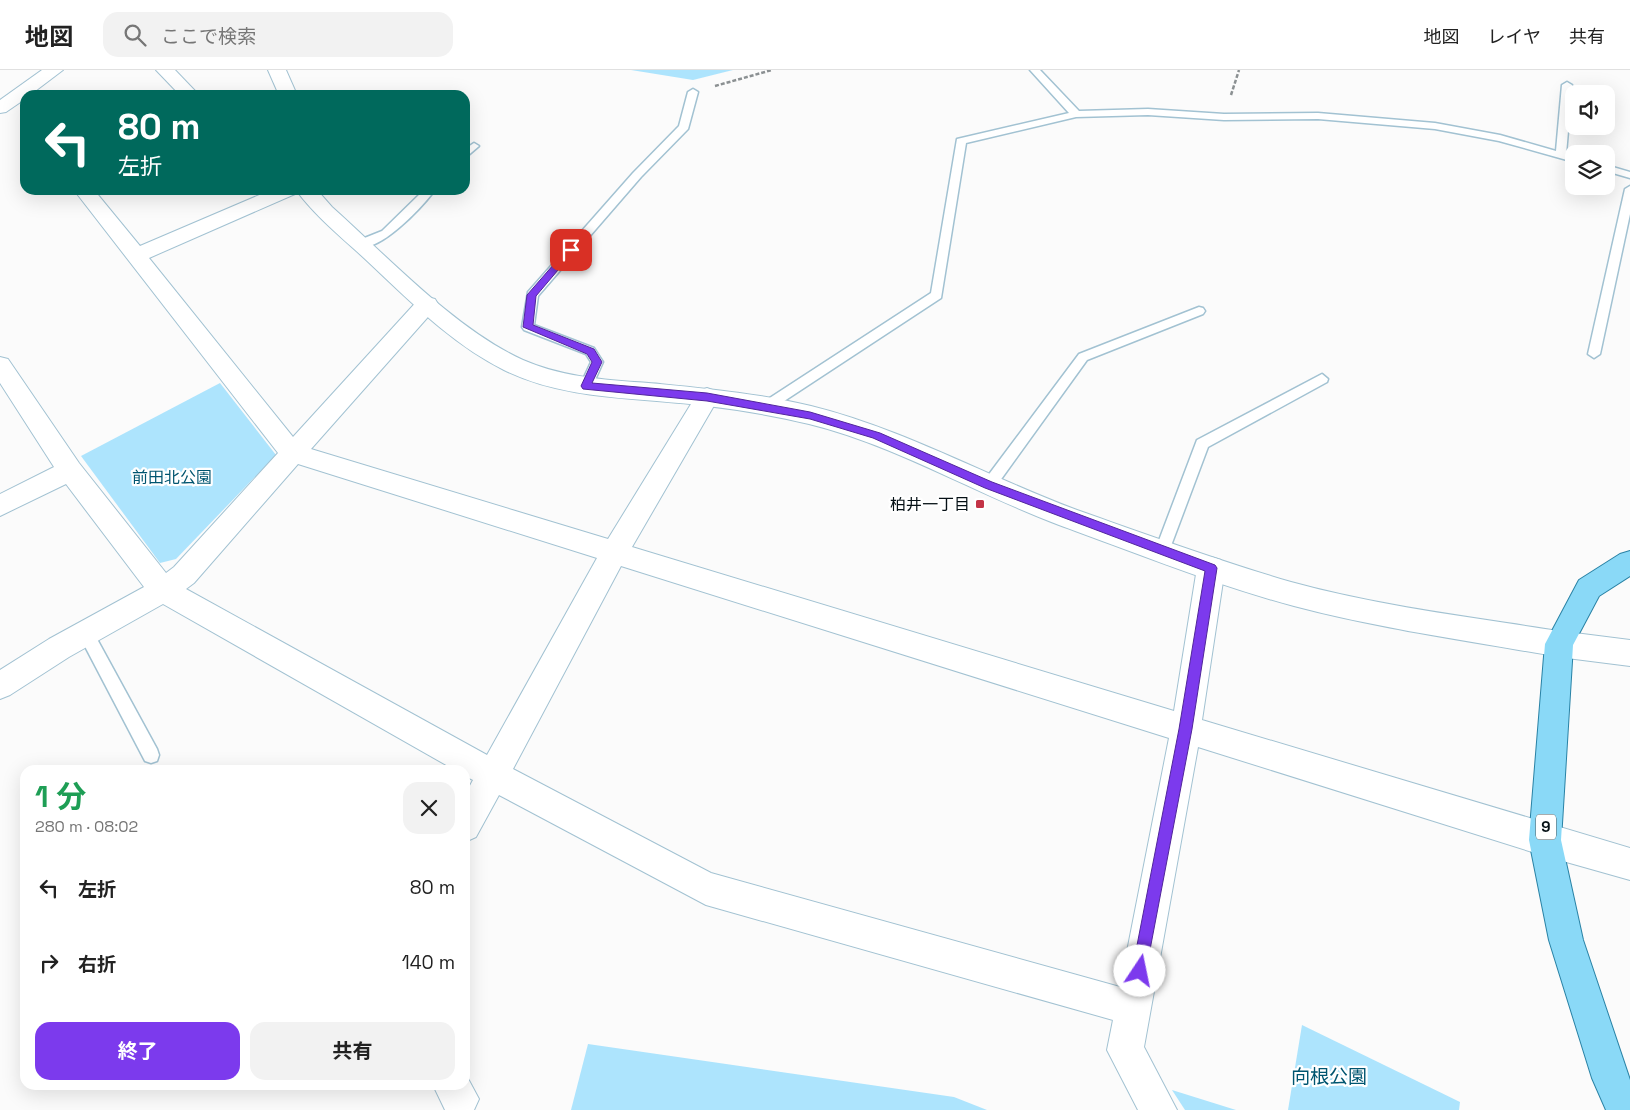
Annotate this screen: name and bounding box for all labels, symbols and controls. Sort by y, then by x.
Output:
search box [103,12,453,57]
text: 地図 [25,21,73,52]
icon: search [121,21,149,49]
text: ここで検索 [161,24,256,49]
text: 地図 [1424,25,1460,48]
text: レイヤ [1488,25,1541,48]
text: 共有 [1569,25,1605,48]
map controls [1565,85,1615,195]
button: sound [1565,85,1615,135]
text: 80 m [118,105,200,149]
icon: left [35,110,100,175]
button: layers [1565,145,1615,195]
text: 左折 [118,152,162,180]
pin [550,229,592,271]
icon: arrive [557,236,585,264]
park label: 前田北公園 [132,467,212,488]
place label: 柏井一丁目 [890,494,970,515]
marker: 柏井一丁目 [974,498,986,510]
text: 1 分 [35,777,86,816]
button: close [403,782,455,834]
road number: 9 [1536,814,1556,840]
text: 280 m · 08:02 [35,816,138,837]
icon: left [35,874,63,902]
text: 80 m [410,875,455,900]
text: 左折 [78,877,116,902]
position arrow [1113,944,1165,996]
icon: right [35,949,63,977]
text: 140 m [402,950,455,975]
text: 右折 [78,952,116,977]
button: 終了 [35,1022,240,1080]
button: 共有 [250,1022,455,1080]
park label: 向根公園 [1291,1064,1367,1089]

